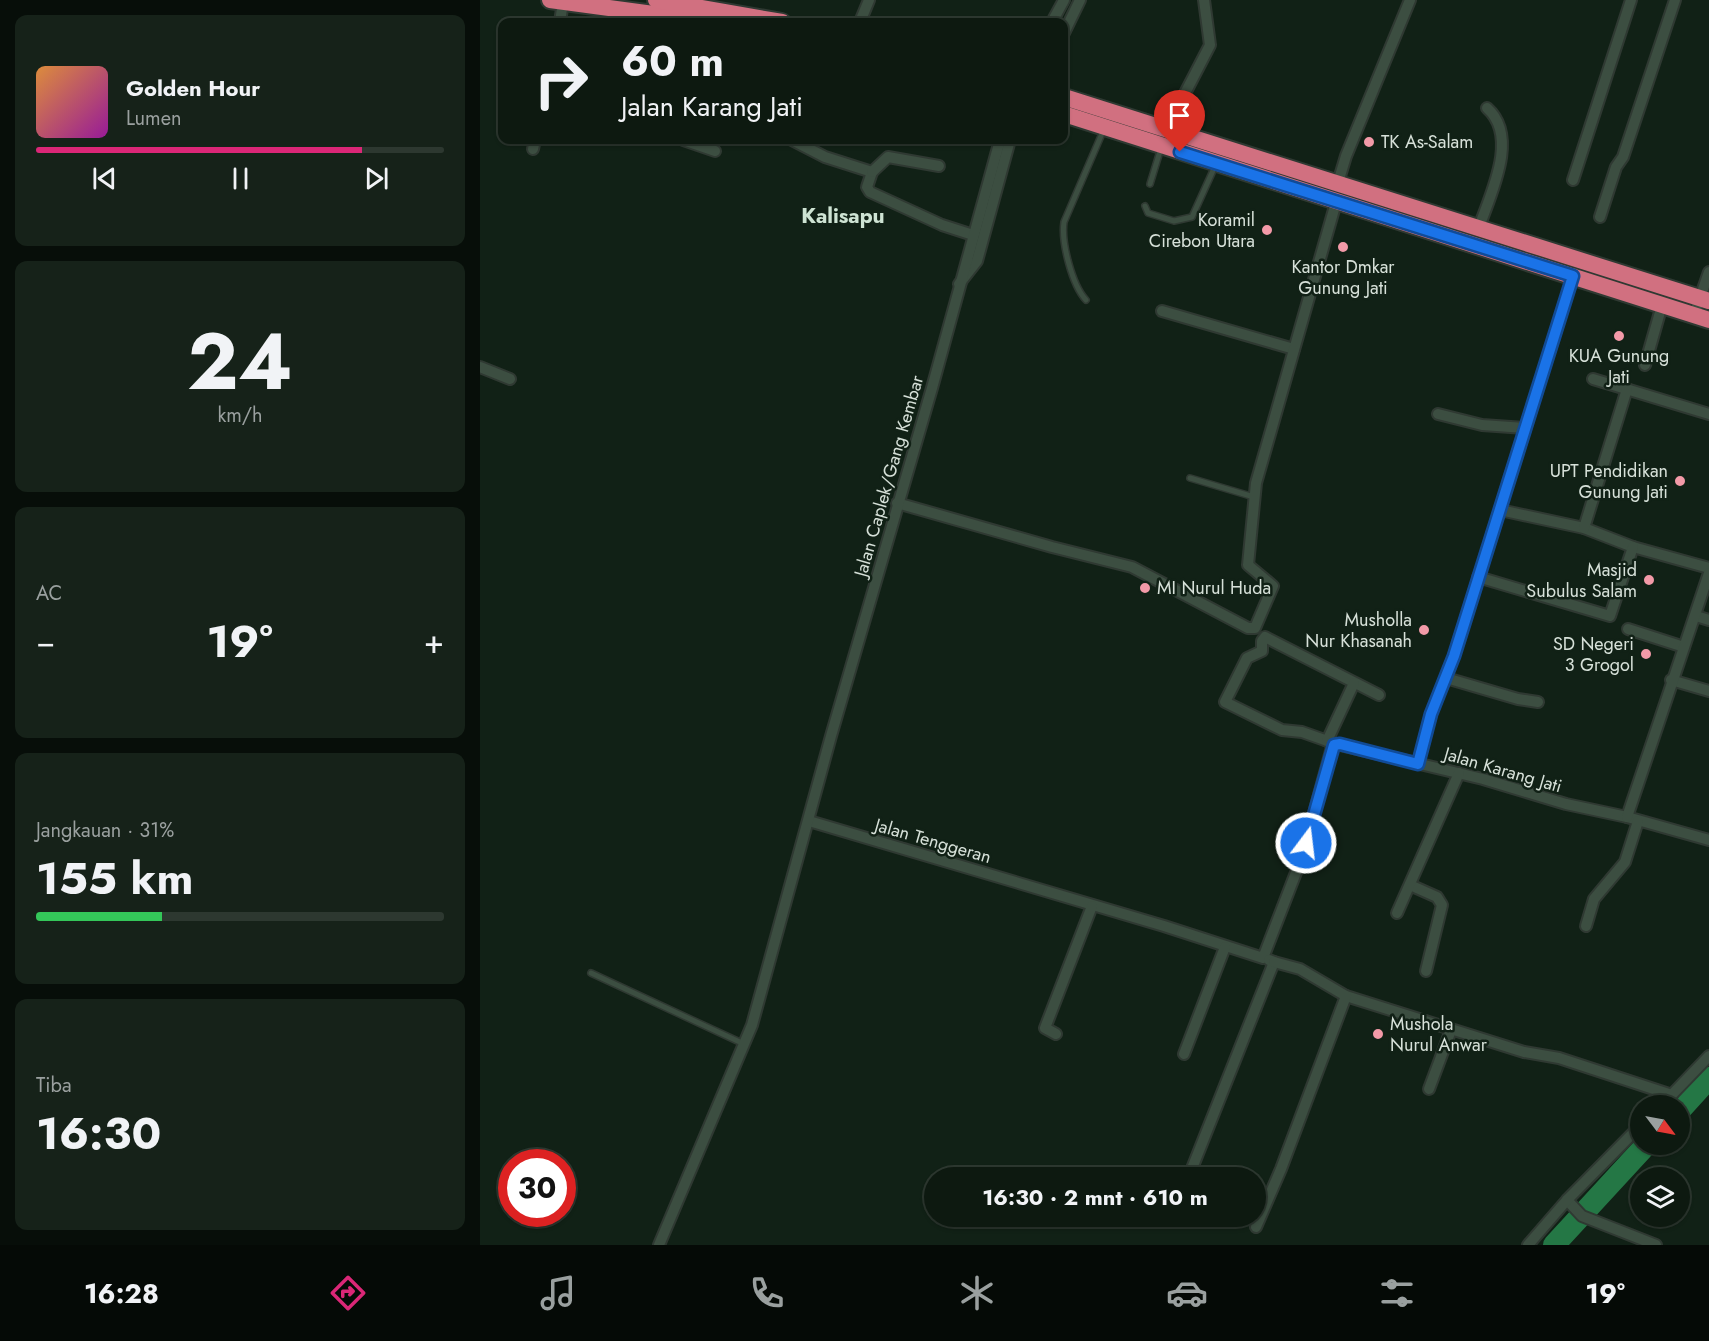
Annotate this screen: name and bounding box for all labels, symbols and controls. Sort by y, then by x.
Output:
text: 60 m [621,31,724,92]
icon: right [522,42,600,120]
text: Golden Hour [126,72,260,104]
text: Jalan Karang Jati [621,87,803,126]
pin [1154,90,1205,152]
icon: arrive [1163,99,1196,132]
text: Lumen [126,104,182,133]
place label: TK As-Salam [1381,129,1473,155]
marker: TK As-Salam [1362,135,1376,149]
icon: previous [88,162,121,195]
icon: pause [224,162,257,195]
icon: next [360,162,393,195]
district label: Kalisapu [801,201,885,231]
place label: Koramil Cirebon Utara [1149,207,1255,254]
marker: Koramil Cirebon Utara [1260,223,1274,237]
marker: Kantor Dmkar Gunung Jati [1336,240,1350,254]
place label: Kantor Dmkar Gunung Jati [1291,254,1395,301]
text: 24 [187,306,293,418]
marker: KUA Gunung Jati [1612,329,1626,343]
place label: KUA Gunung Jati [1569,343,1669,390]
street label: Jalan Caplek/Gang Kembar [847,371,930,582]
text: km/h [217,401,263,430]
place label: UPT Pendidikan Gunung Jati [1550,458,1668,505]
marker: UPT Pendidikan Gunung Jati [1673,474,1687,488]
place label: Masjid Subulus Salam [1526,557,1637,604]
marker: Masjid Subulus Salam [1642,573,1656,587]
place label: MI Nurul Huda [1157,575,1271,601]
text: AC [36,579,62,608]
marker: MI Nurul Huda [1138,581,1152,595]
place label: Musholla Nur Khasanah [1305,607,1412,654]
text: 19° [206,609,273,674]
text: − [36,618,55,665]
text: + [424,618,444,665]
marker: Musholla Nur Khasanah [1417,623,1431,637]
place label: SD Negeri 3 Grogol [1553,631,1634,678]
marker: SD Negeri 3 Grogol [1639,647,1653,661]
street label: Jalan Karang Jati [1439,740,1565,799]
street label: Jalan Tenggeran [870,811,994,870]
position arrow [1274,811,1338,875]
text: Jangkauan · 31% [36,816,174,845]
text: 155 km [36,846,193,911]
place label: Mushola Nurul Anwar [1390,1011,1488,1058]
marker: Mushola Nurul Anwar [1371,1027,1385,1041]
text: Tiba [36,1071,72,1100]
north arrow [1630,1095,1690,1155]
map controls [1630,1095,1690,1227]
text: 16:30 [36,1101,161,1166]
speed limit sign: 30 [498,1149,576,1227]
button: layers [1630,1167,1690,1227]
text: 16:30 · 2 mnt · 610 m [982,1181,1208,1213]
icon: directions [327,1272,369,1314]
icon: music [537,1272,579,1314]
icon: phone [746,1272,788,1314]
icon: climate [956,1272,998,1314]
icon: car [1166,1272,1208,1314]
icon: filters [1376,1272,1418,1314]
text: 16:28 [84,1274,159,1313]
text: 19° [1585,1274,1625,1313]

